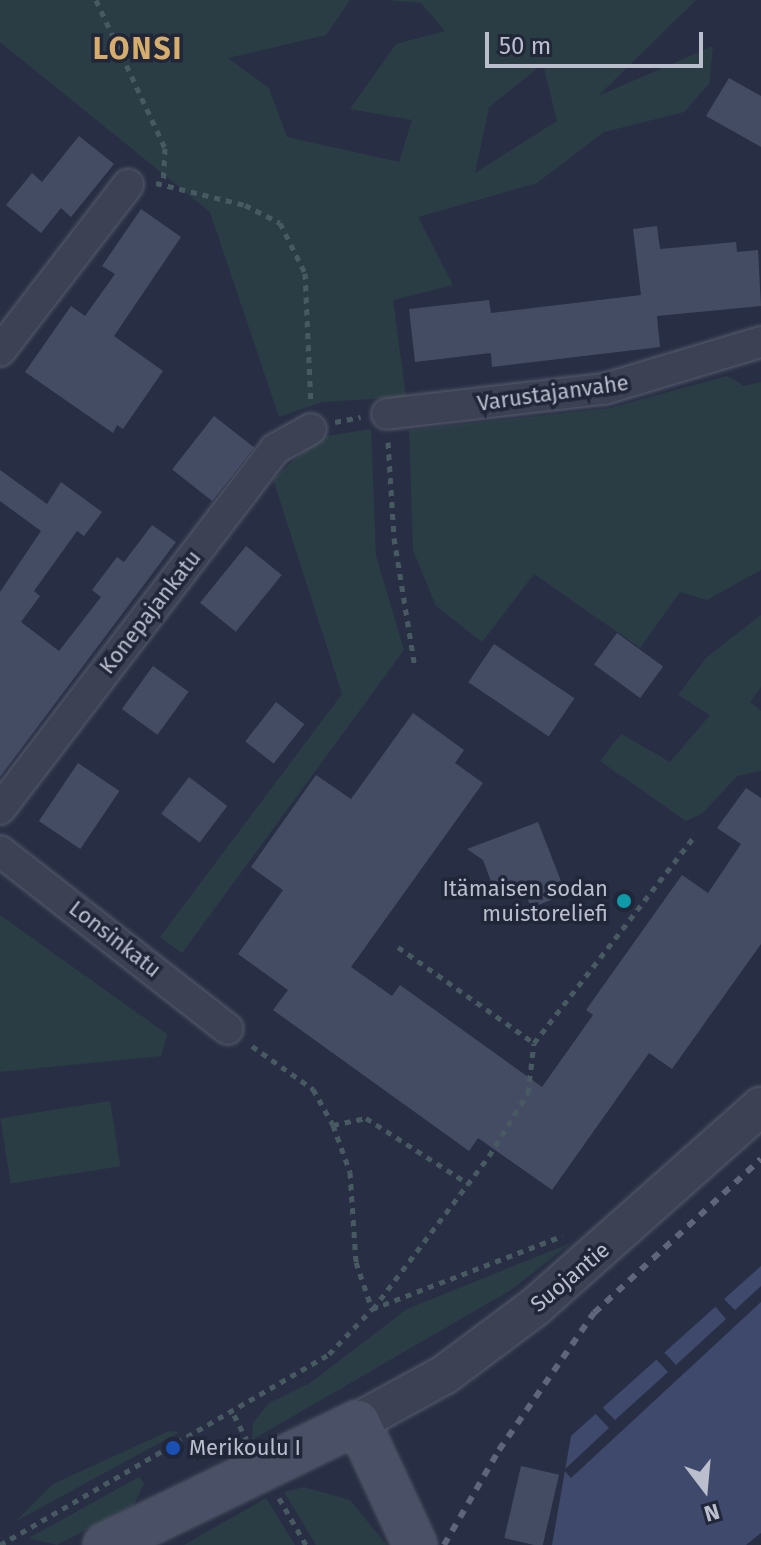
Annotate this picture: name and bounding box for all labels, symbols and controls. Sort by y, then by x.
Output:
scale bar [489,16,707,66]
district label: LONSI [93,31,183,67]
text: 50 m [499,32,551,60]
street label: Varustajanvahe [476,369,630,417]
street label: Konepajankatu [94,545,206,679]
place label: Itämaisen sodan muistoreliefi [443,875,608,926]
marker: Itämaisen sodan muistoreliefi [615,892,633,910]
street label: Lonsinkatu [64,895,166,983]
street label: Suojantie [525,1236,615,1318]
place label: Merikoulu I [189,1435,301,1461]
marker: Merikoulu I [164,1439,182,1457]
north arrow [665,1449,745,1529]
text: N [701,1498,722,1528]

